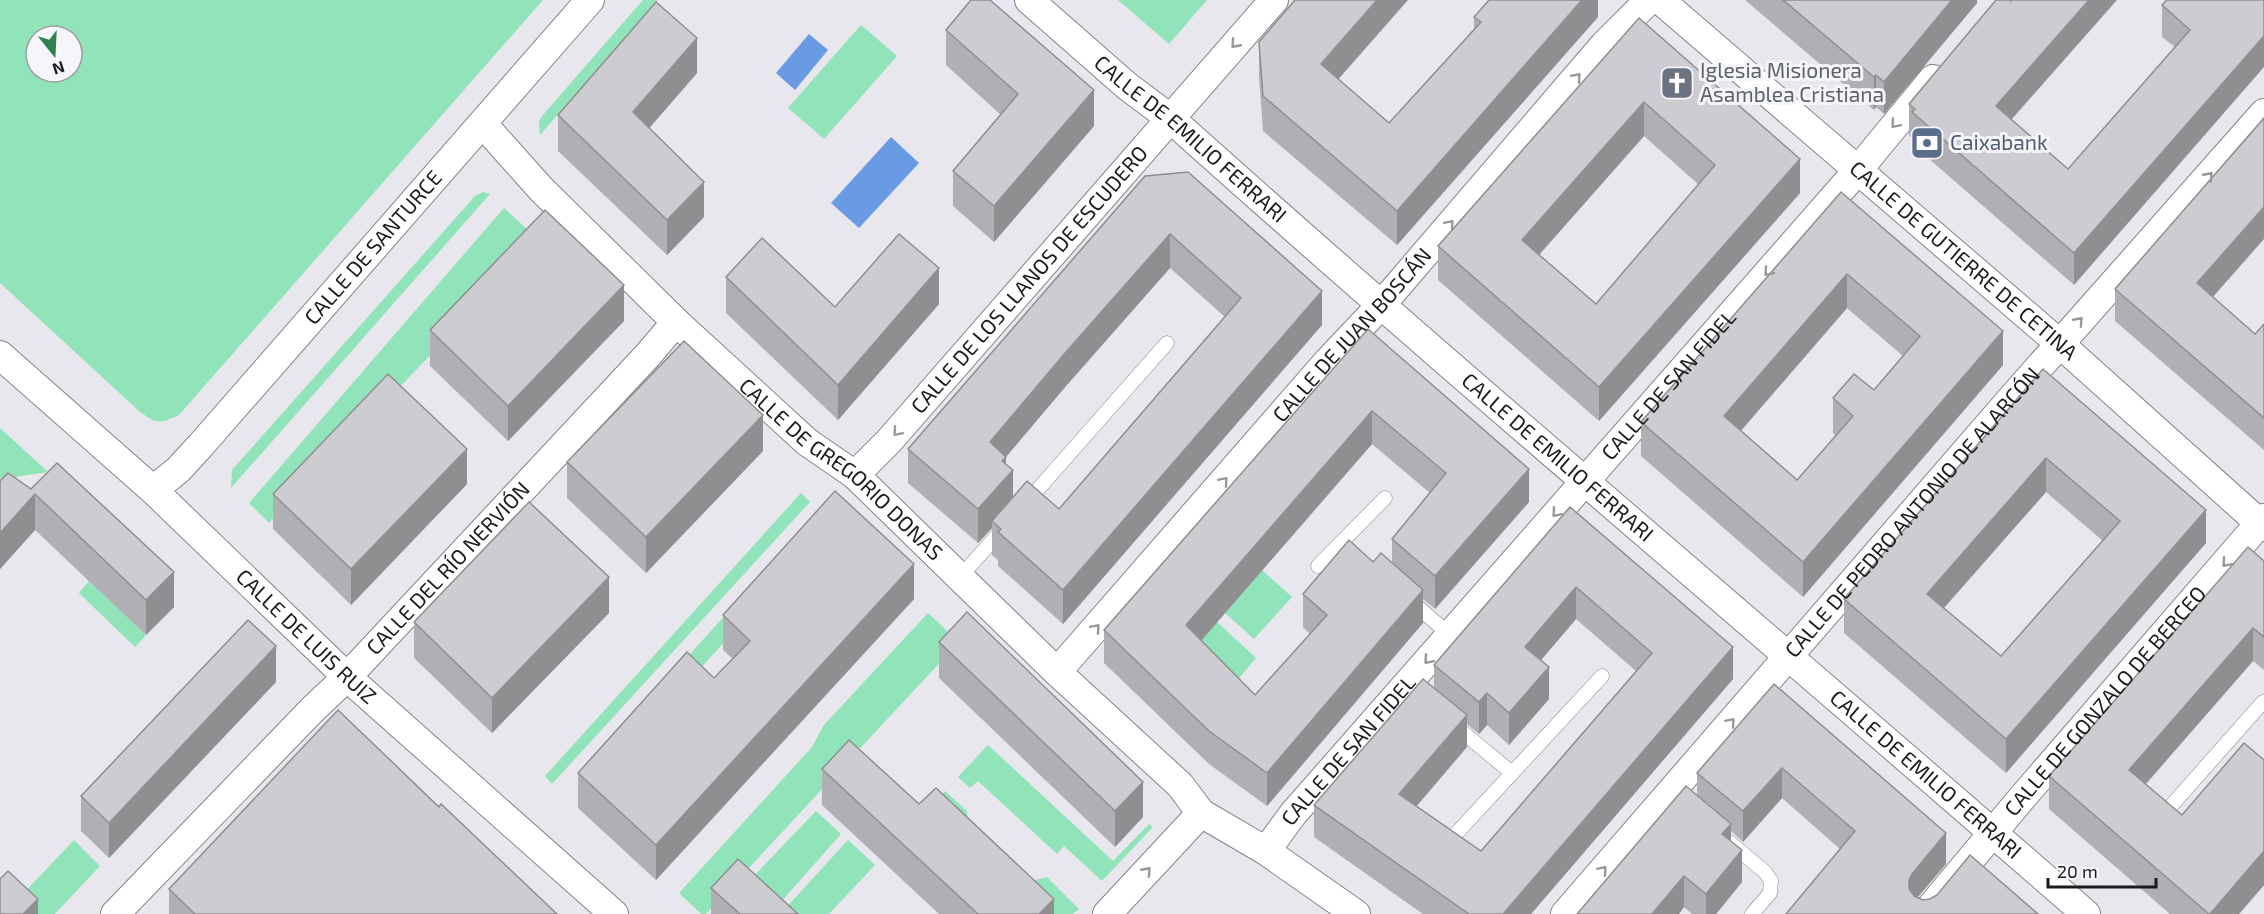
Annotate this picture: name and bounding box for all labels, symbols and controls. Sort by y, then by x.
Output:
north arrow [24,24,84,84]
one-way arrow [1231,37,1242,48]
street label: CALLE DE EMILIO FERRARI [1090,49,1292,227]
place label: Iglesia Misionera Asamblea Cristiana [1700,57,1884,106]
text: N [50,58,67,80]
church icon: Iglesia Misionera Asamblea Cristiana [1659,65,1695,101]
one-way arrow [1570,73,1581,84]
one-way arrow [1891,117,1902,128]
bank icon: Caixabank [1909,125,1945,161]
place label: Caixabank [1950,129,2048,154]
street label: CALLE DE LOS LLANOS DE ESCUDERO [905,140,1152,418]
street label: CALLE DE GUTIERRE DE CETINA [1845,155,2083,365]
street label: CALLE DE SANTURCE [298,165,446,329]
one-way arrow [2202,172,2213,182]
one-way arrow [1443,220,1454,231]
street label: CALLE DE JUAN BOSCÁN [1267,242,1436,426]
one-way arrow [1764,265,1775,276]
street label: CALLE DE SAN FIDEL [1595,304,1740,464]
one-way arrow [2072,317,2083,328]
street label: CALLE DE PEDRO ANTONIO DE ALARCÓN [1779,361,2044,662]
street label: CALLE DE EMILIO FERRARI [1457,367,1659,546]
street label: CALLE DE GREGORIO DONAS [735,372,949,565]
one-way arrow [893,425,904,436]
street label: CALLE DEL RÍO NERVIÓN [360,476,534,659]
one-way arrow [1217,477,1228,488]
one-way arrow [1552,506,1563,517]
one-way arrow [2222,556,2233,567]
street label: CALLE DE LUIS RUIZ [232,563,382,708]
street label: CALLE DE GONZALO DE BERCEO [1998,580,2210,820]
one-way arrow [1089,624,1100,635]
one-way arrow [1424,653,1435,664]
street label: CALLE DE SAN FIDEL [1275,669,1420,830]
street label: CALLE DE EMILIO FERRARI [1826,684,2027,863]
one-way arrow [1724,718,1735,729]
scale bar [2048,851,2156,889]
text: 20 m [2057,860,2098,882]
one-way arrow [1596,866,1607,877]
one-way arrow [1140,867,1151,878]

